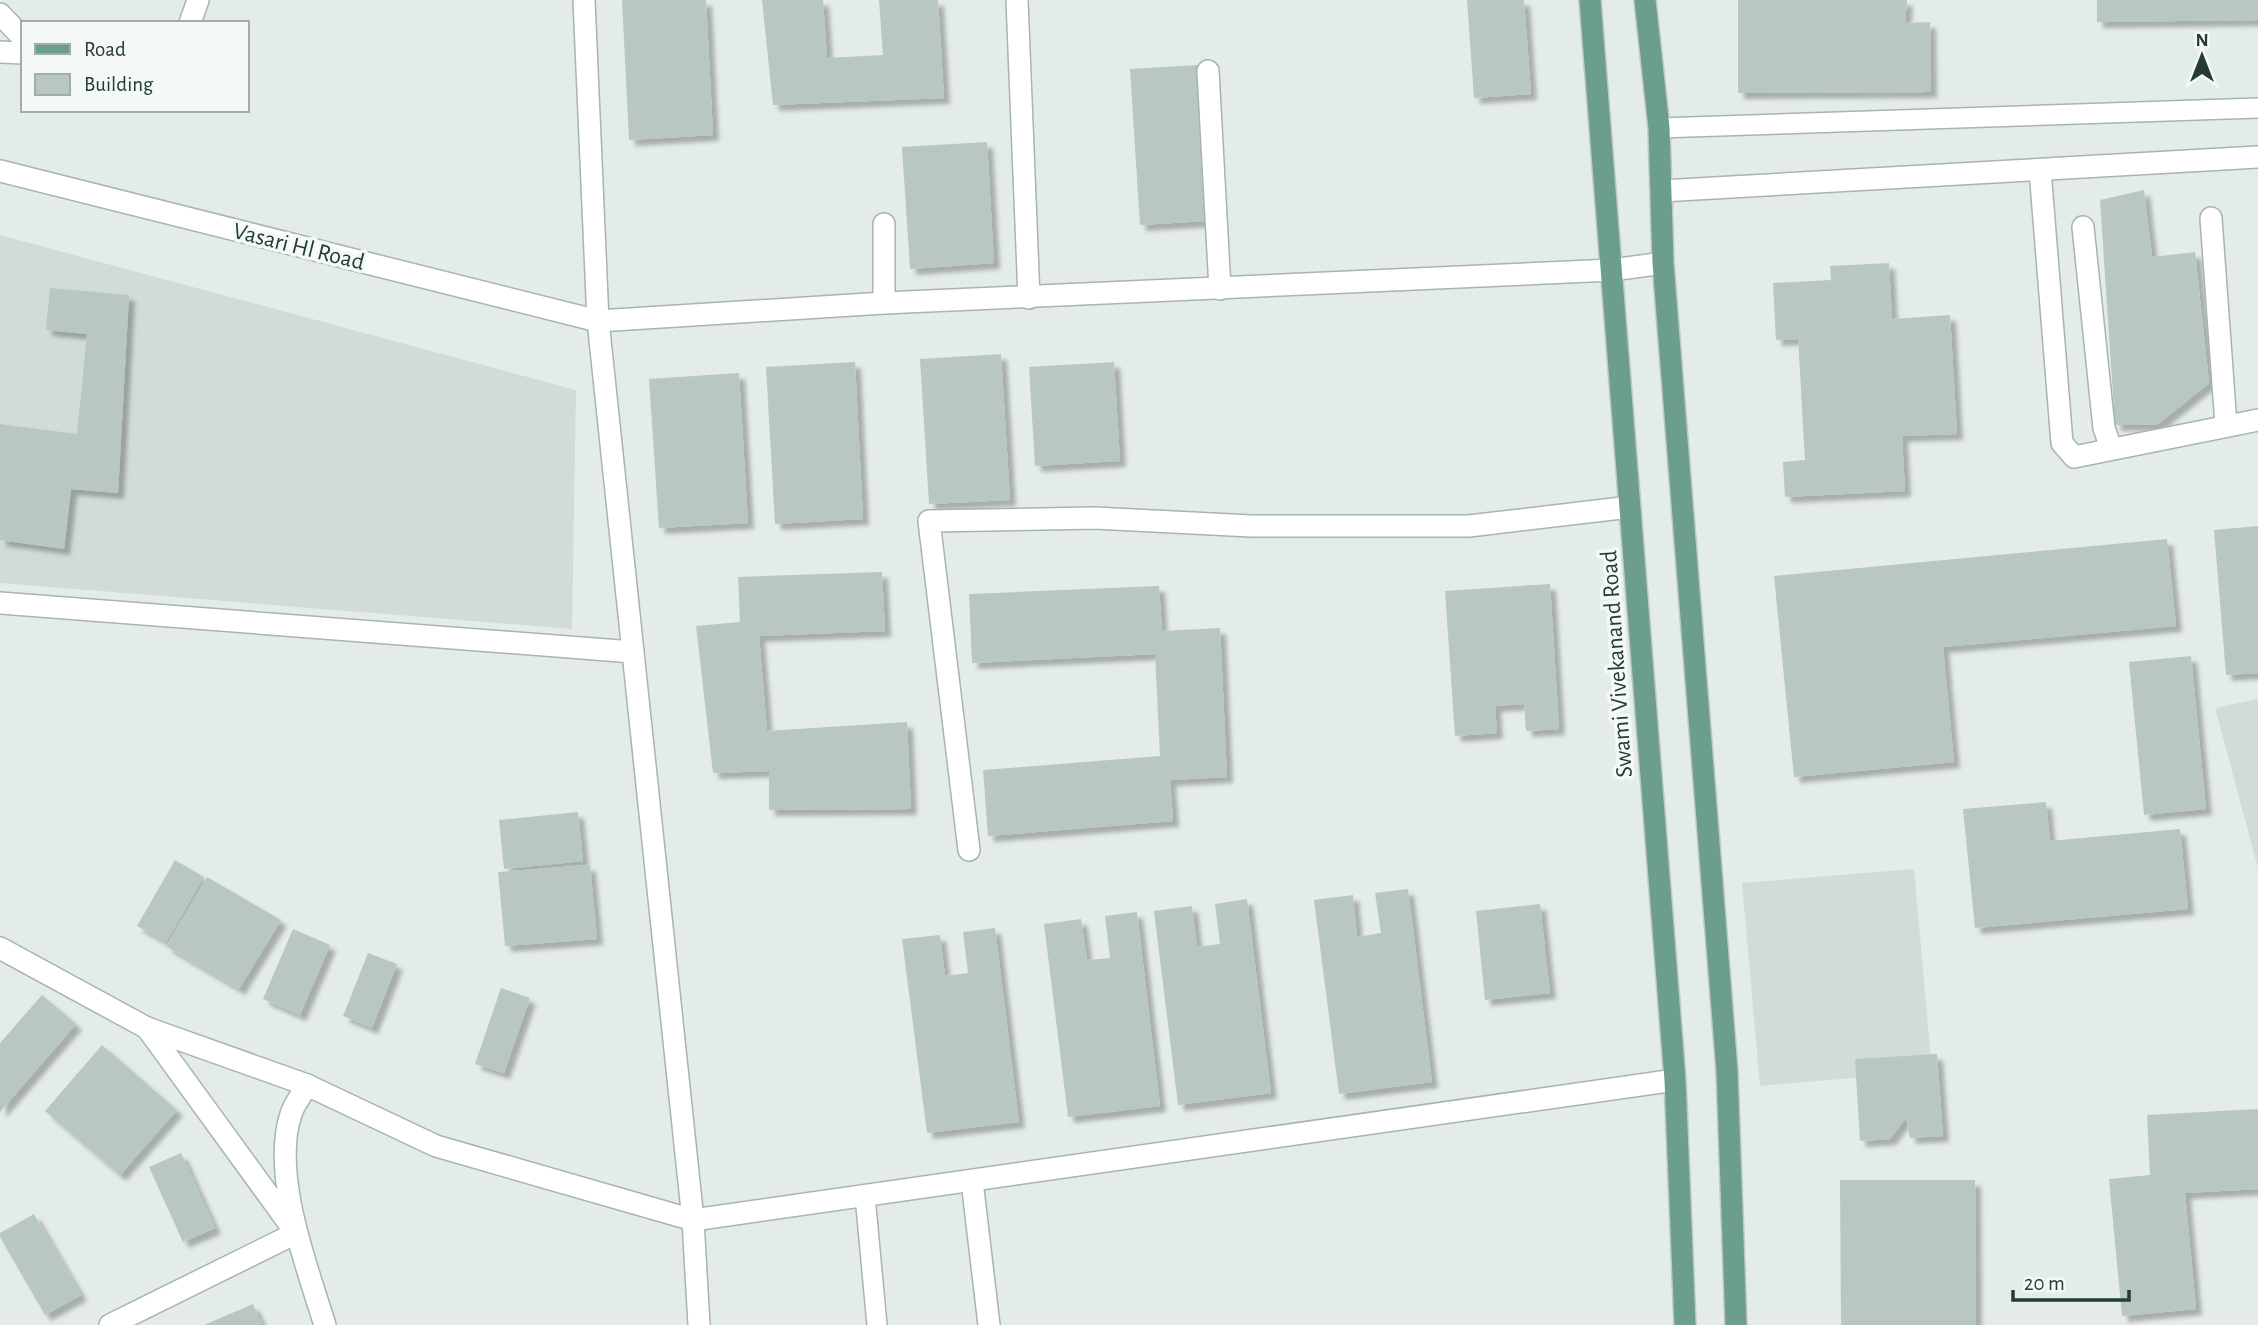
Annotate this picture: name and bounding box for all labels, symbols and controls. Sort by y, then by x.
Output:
legend [21,21,248,112]
north arrow [2167,21,2237,91]
text: N [2195,31,2209,50]
text: Road [84,39,126,60]
text: Building [84,74,154,95]
street label: Vasari Hl Road [231,219,367,275]
street label: Swami Vivekanand Road [1597,550,1637,778]
scale bar [2013,1258,2128,1302]
text: 20 m [2024,1273,2065,1294]

